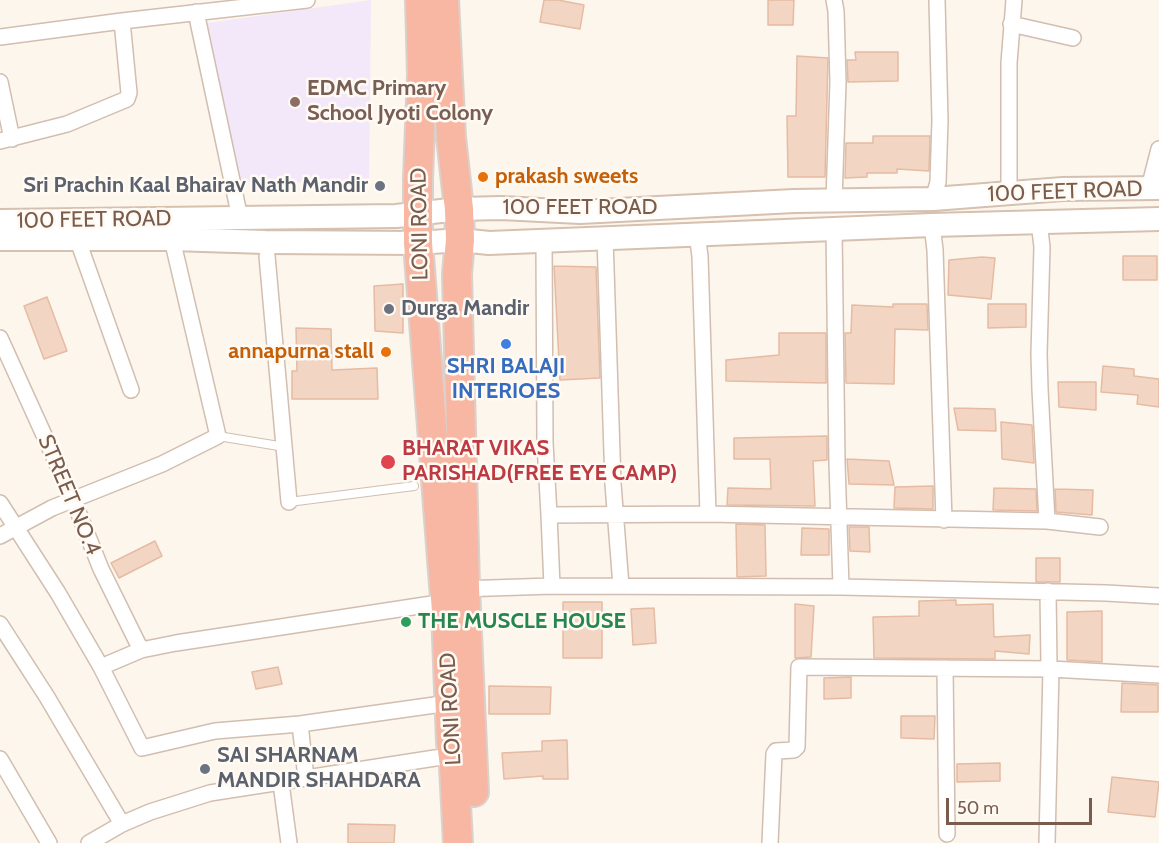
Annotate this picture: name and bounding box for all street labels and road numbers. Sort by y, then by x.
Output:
street label: LONI ROAD [406,167,434,281]
street label: 100 FEET ROAD [987,176,1143,208]
street label: 100 FEET ROAD [503,195,657,221]
street label: 100 FEET ROAD [16,205,172,235]
street label: STREET NO.4 [32,431,106,559]
street label: LONI ROAD [435,652,467,766]

